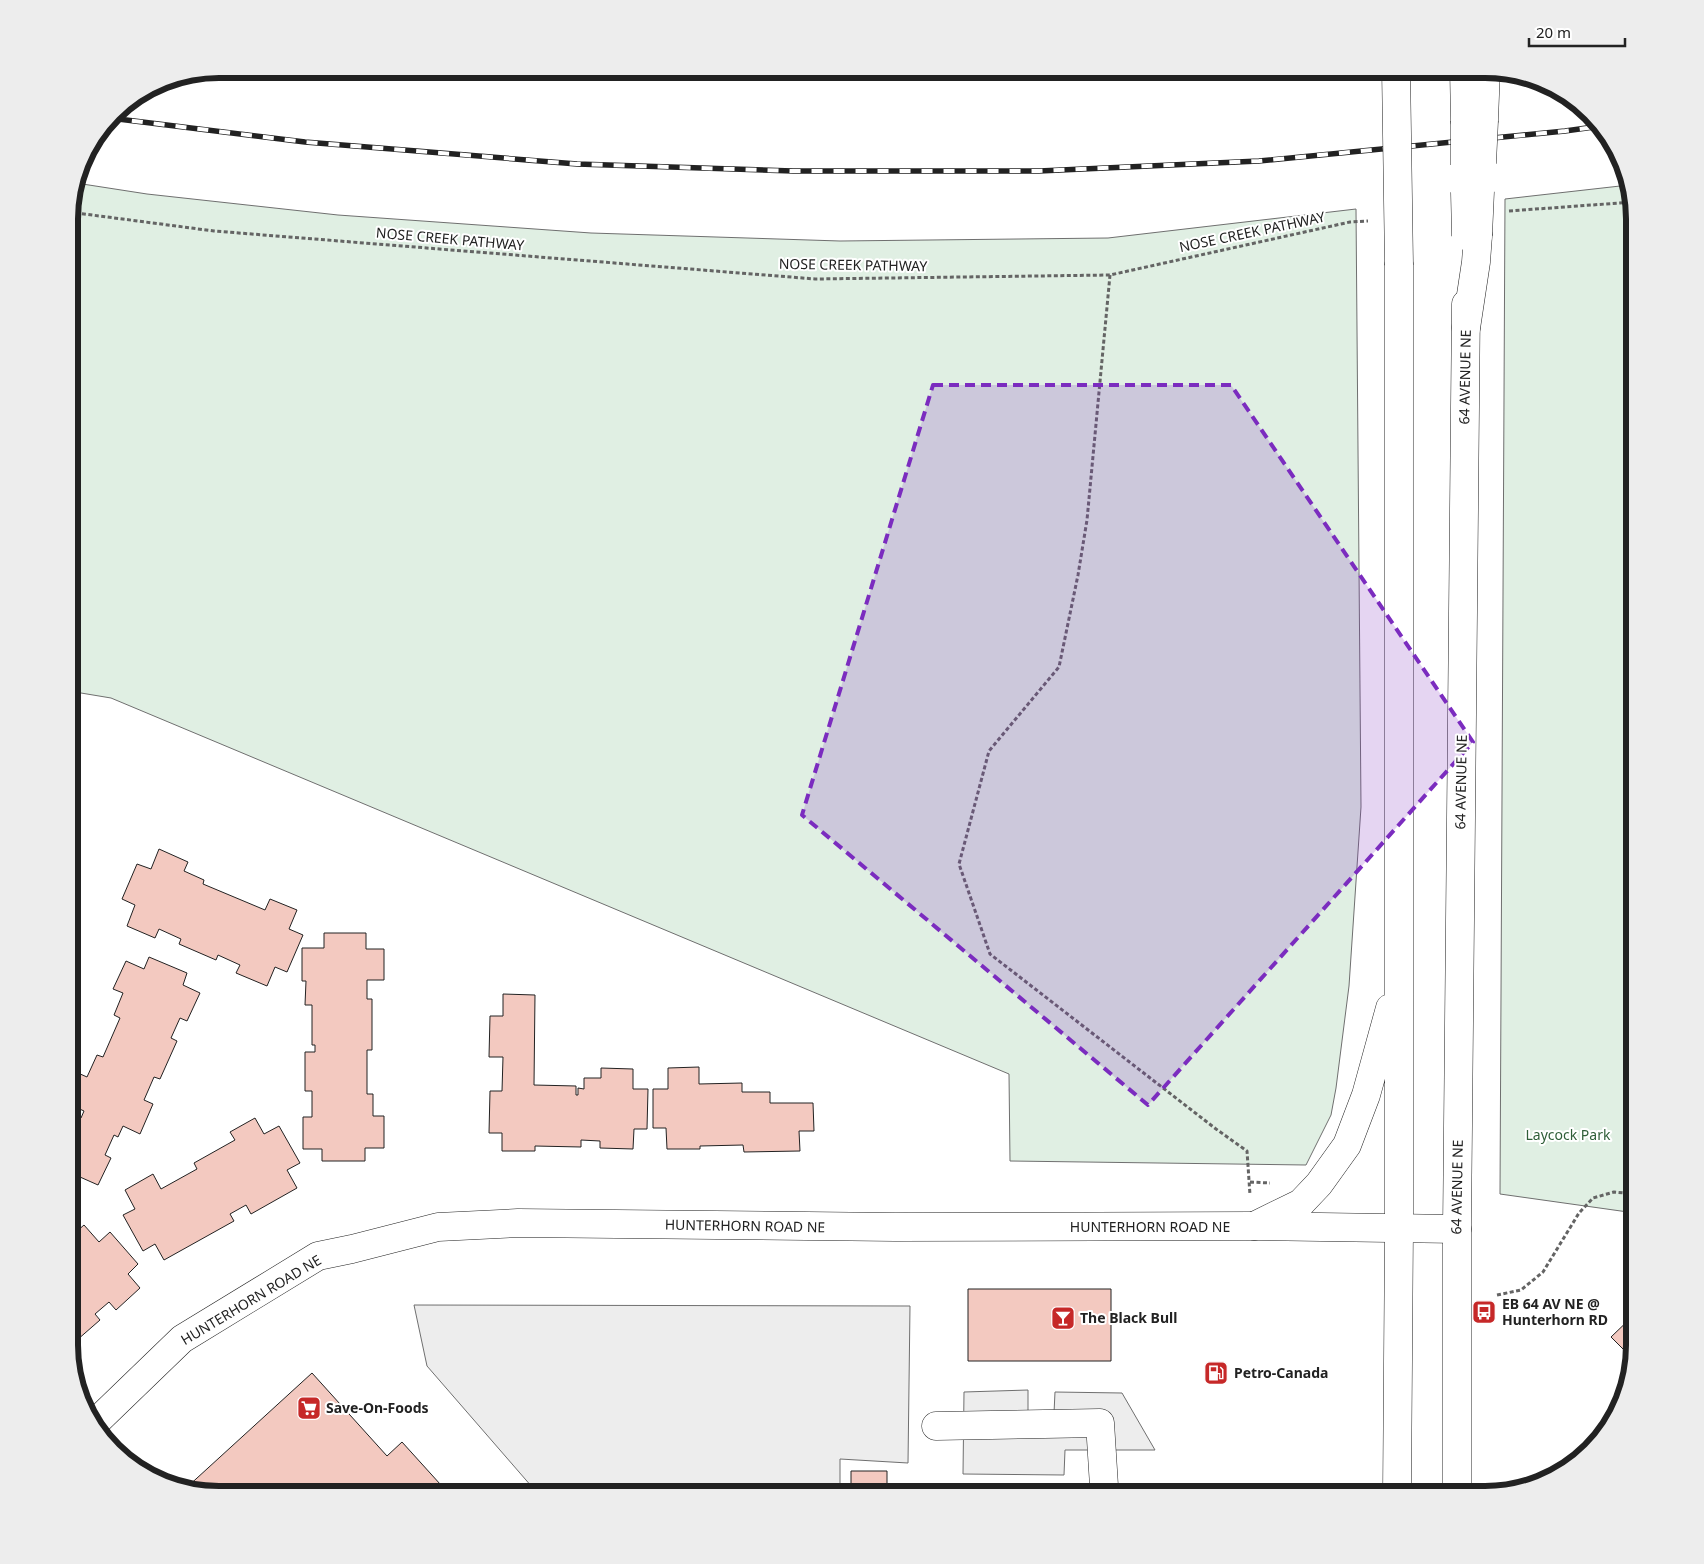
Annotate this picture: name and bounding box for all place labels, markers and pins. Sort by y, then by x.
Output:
place label: EB 64 AV NE @ Hunterhorn RD [1502,1294,1608,1329]
bus stop icon: EB 64 AV NE @ Hunterhorn RD [1471,1299,1497,1325]
bar icon: The Black Bull [1050,1305,1076,1331]
place label: The Black Bull [1080,1308,1177,1327]
fuel station icon: Petro-Canada [1203,1360,1229,1386]
place label: Petro-Canada [1234,1363,1328,1382]
supermarket icon: Save-On-Foods [296,1395,322,1421]
place label: Save-On-Foods [326,1398,429,1417]

